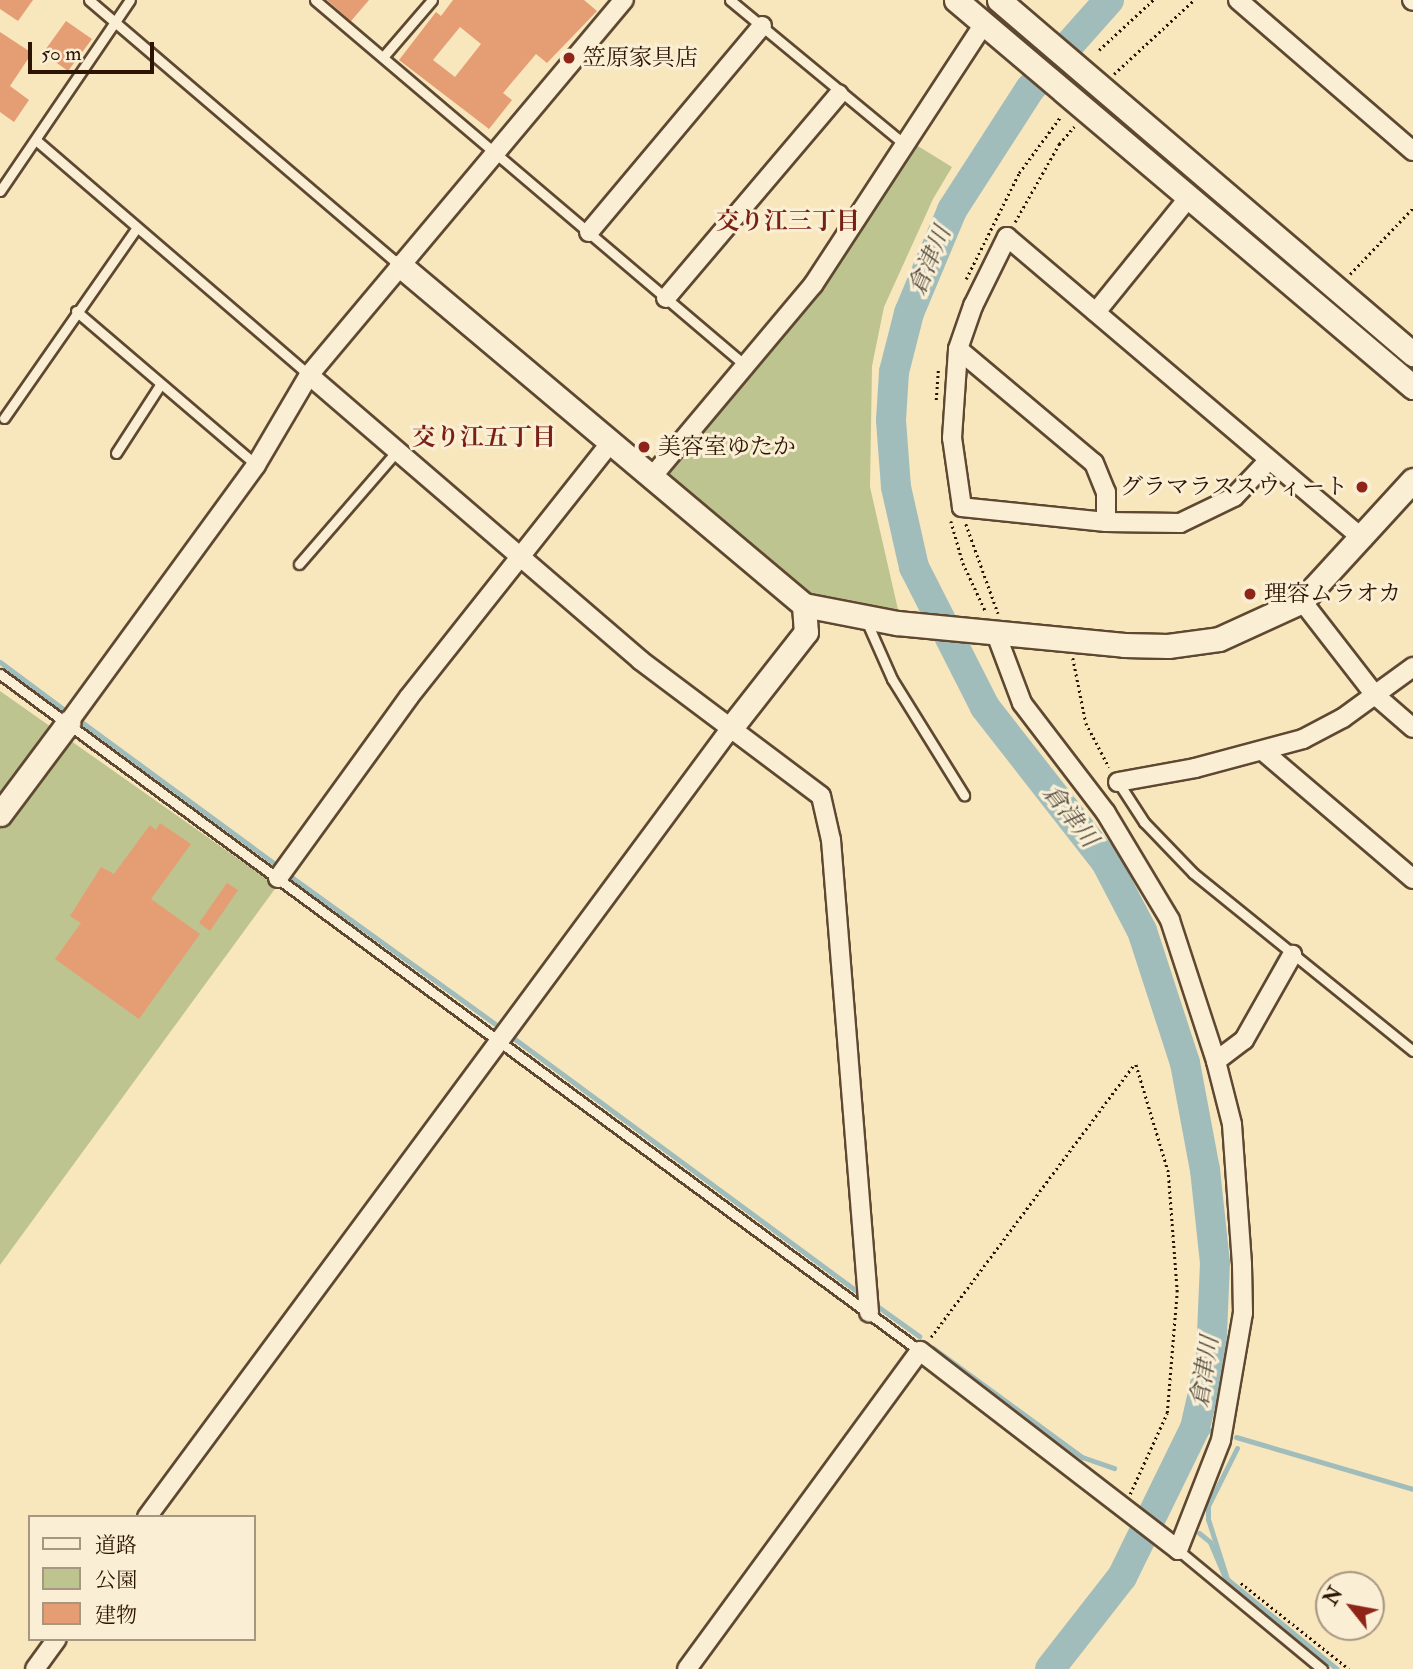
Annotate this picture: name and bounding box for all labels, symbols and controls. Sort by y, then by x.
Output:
scale bar [32,28,158,72]
text: 50 m [41,40,82,67]
place label: 笠原家具店 [583,44,698,72]
marker: 笠原家具店 [561,50,577,66]
district label: 交り江三丁目 [716,208,860,236]
water label: 倉津川 [903,222,957,300]
district label: 交り江五丁目 [412,424,556,452]
place label: 美容室ゆたか [658,433,796,461]
marker: 美容室ゆたか [636,439,652,455]
place label: グラマラススウィート [1118,473,1348,501]
marker: グラマラススウィート [1354,479,1370,495]
place label: 理容ムラオカ [1264,580,1402,608]
marker: 理容ムラオカ [1242,586,1258,602]
water label: 倉津川 [1036,779,1104,853]
water label: 倉津川 [1185,1334,1225,1410]
legend [28,1515,256,1641]
text: 道路 [95,1532,137,1559]
text: 公園 [95,1567,137,1594]
north arrow [1315,1571,1385,1641]
text: N [1319,1583,1348,1610]
text: 建物 [95,1602,137,1629]

